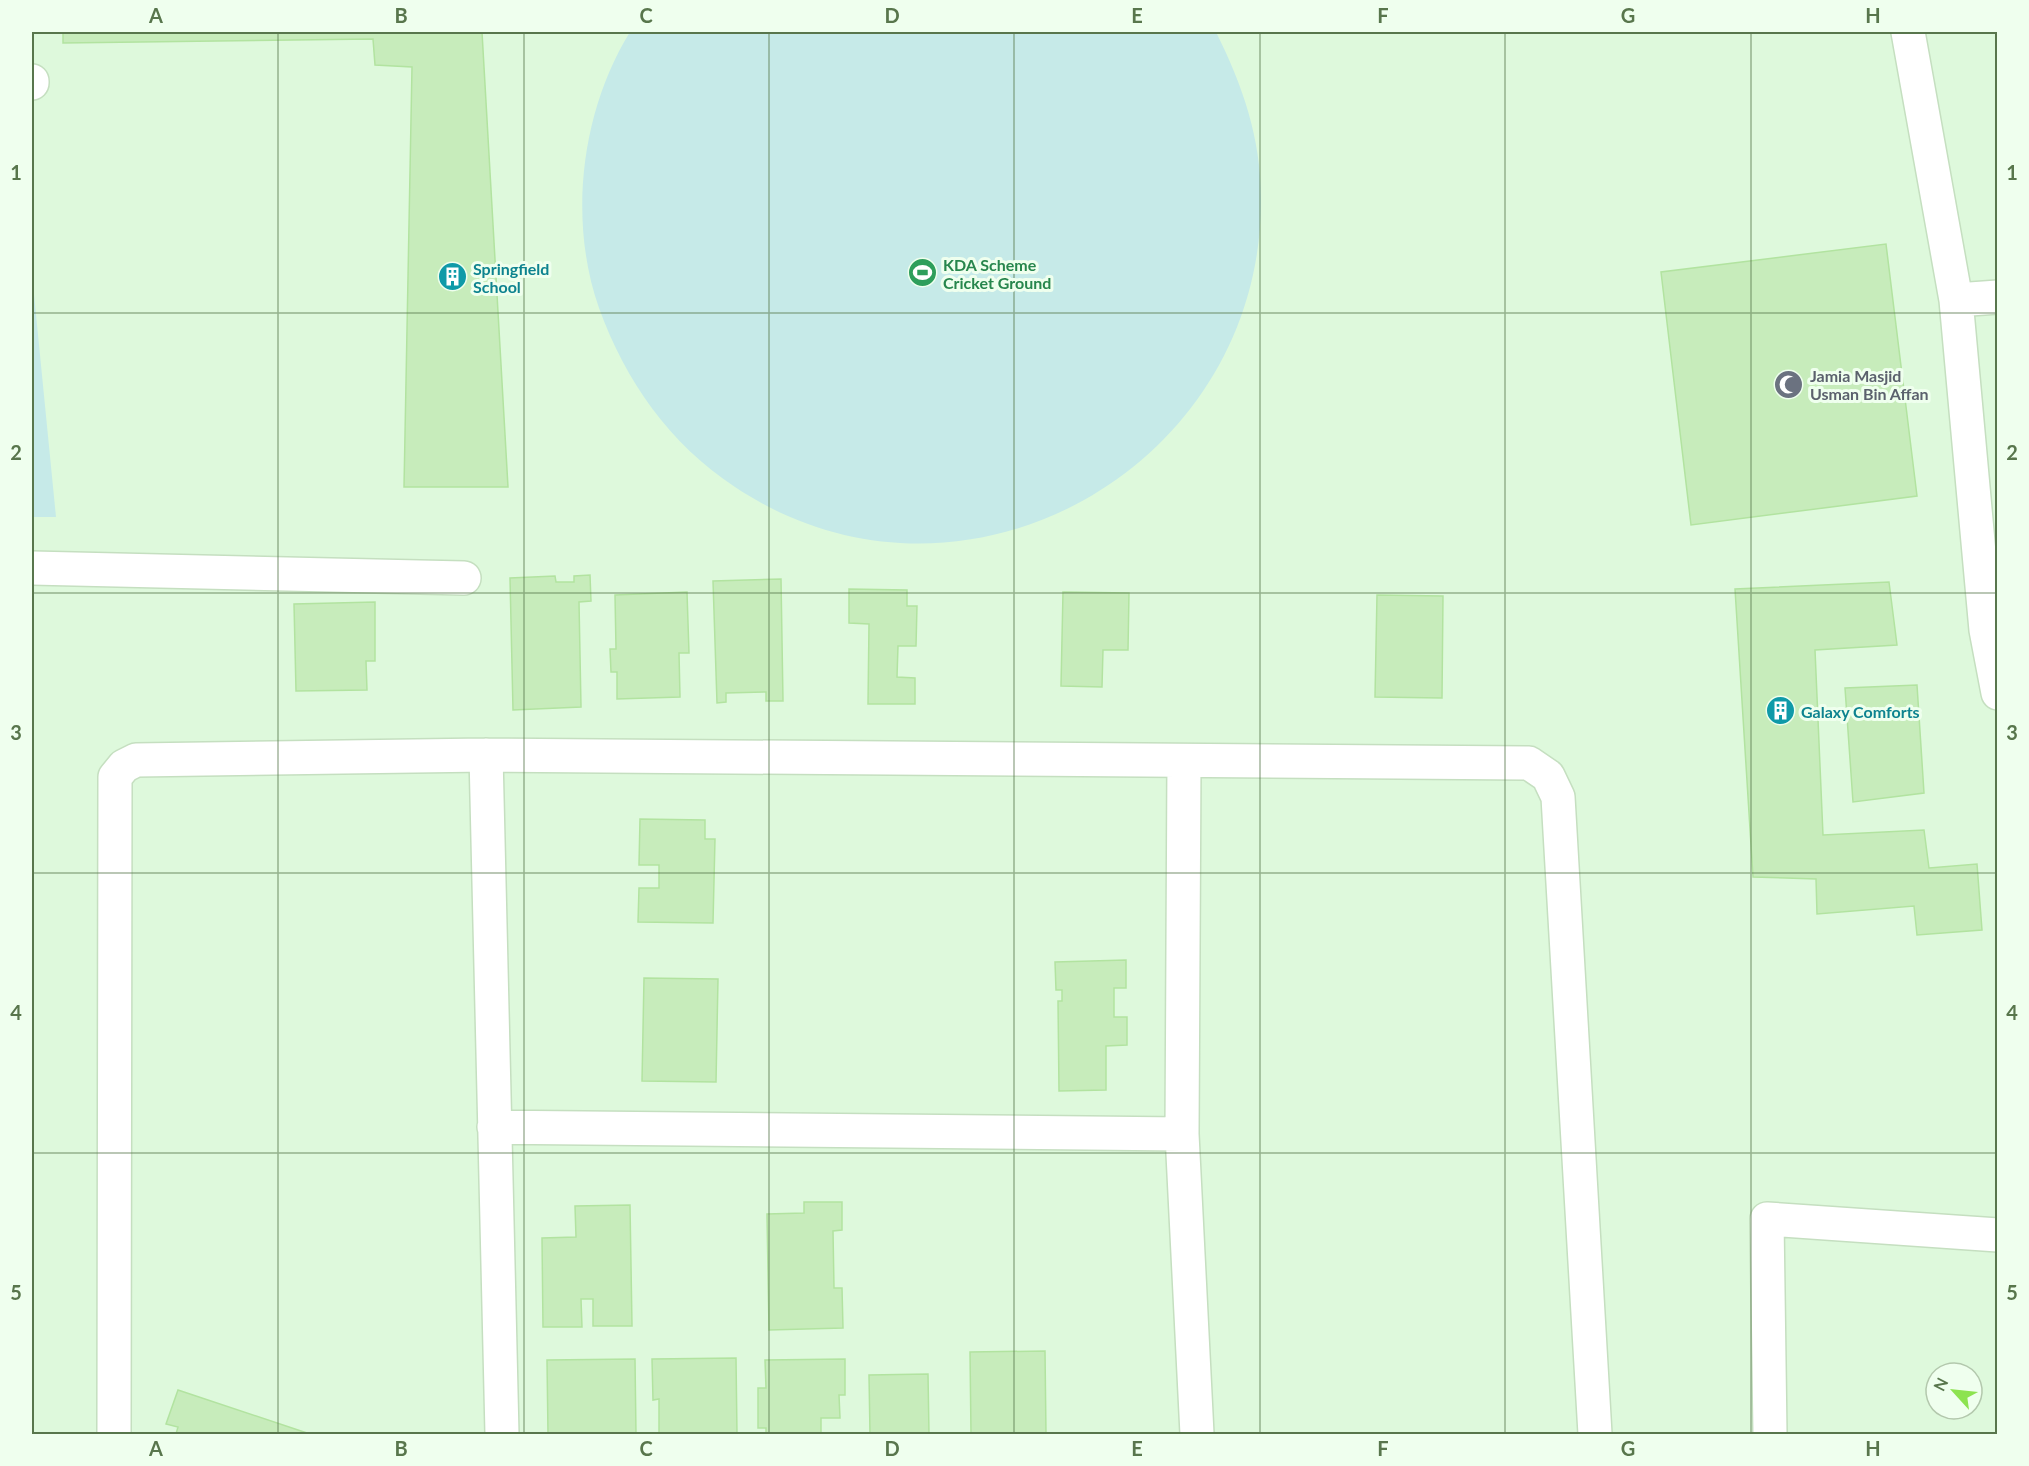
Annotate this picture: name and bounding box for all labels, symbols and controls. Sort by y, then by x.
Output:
text: A [148,3,163,27]
text: B [394,3,408,27]
text: C [639,3,653,27]
text: D [884,3,900,27]
text: E [1131,3,1143,27]
text: F [1377,3,1389,27]
text: G [1621,3,1635,27]
text: H [1865,3,1881,27]
text: 1 [10,160,22,184]
text: 1 [2006,160,2018,184]
place label: KDA Scheme Cricket Ground [943,255,1051,292]
sports icon: KDA Scheme Cricket Ground [906,257,938,289]
place label: Springfield School [473,259,549,296]
building icon: Springfield School [436,261,468,293]
place label: Jamia Masjid Usman Bin Affan [1810,366,1929,403]
mosque icon: Jamia Masjid Usman Bin Affan [1773,368,1805,400]
text: 2 [10,440,22,464]
text: 2 [2006,440,2018,464]
building icon: Galaxy Comforts [1764,695,1796,727]
place label: Galaxy Comforts [1801,702,1920,721]
text: 3 [10,720,22,744]
text: 3 [2006,720,2018,744]
text: 4 [10,1000,22,1024]
text: 4 [2006,1000,2018,1024]
text: 5 [10,1280,22,1304]
text: 5 [2006,1280,2018,1304]
north arrow [1924,1361,1984,1421]
text: N [1929,1374,1951,1394]
text: A [148,1436,163,1460]
text: B [394,1436,408,1460]
text: C [639,1436,653,1460]
text: D [884,1436,900,1460]
text: E [1131,1436,1143,1460]
text: F [1377,1436,1389,1460]
text: G [1621,1436,1635,1460]
text: H [1865,1436,1881,1460]

